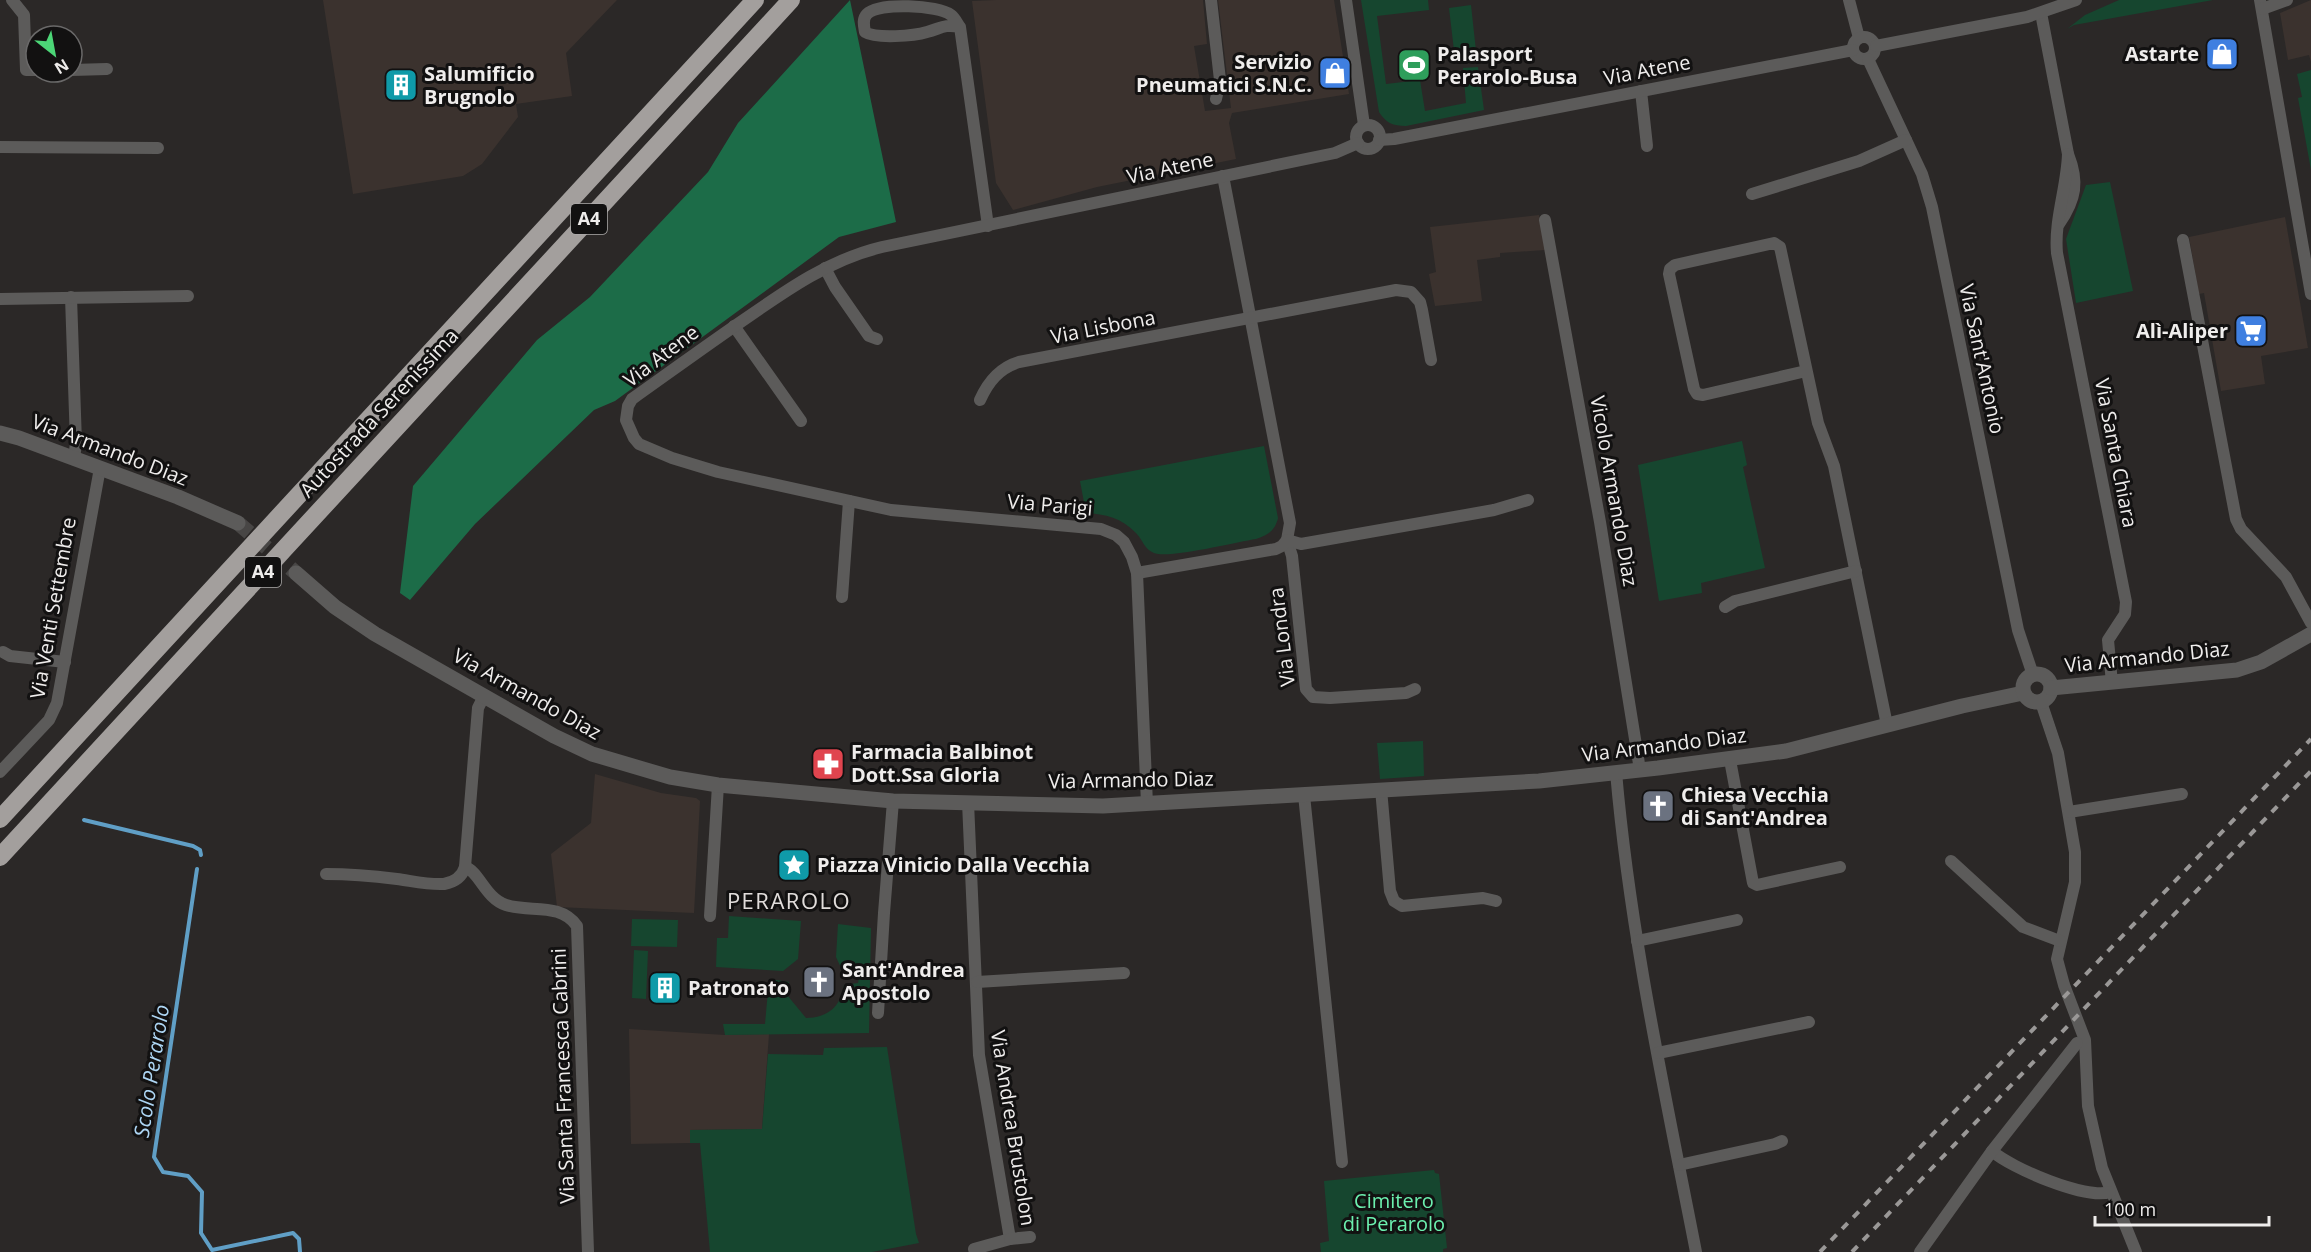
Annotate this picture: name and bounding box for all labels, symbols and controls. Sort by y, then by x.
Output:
north arrow [24,24,84,84]
shop icon: Astarte [2204,36,2240,72]
place label: Palasport Perarolo-Busa [1437,40,1578,90]
place label: Astarte [2125,40,2199,67]
sports icon: Palasport Perarolo-Busa [1396,47,1432,83]
place label: Servizio Pneumatici S.N.C. [1136,48,1312,98]
street label: Via Atene [1601,48,1693,91]
text: N [50,54,73,80]
shop icon: Servizio Pneumatici S.N.C. [1317,55,1353,91]
place label: Salumificio Brugnolo [424,60,535,110]
building icon: Salumificio Brugnolo [383,67,419,103]
street label: Via Atene [1124,145,1216,190]
road number: A4 [571,204,607,234]
street label: Via Sant'Antonio [1953,281,2012,436]
street label: Via Lisbona [1048,303,1157,350]
supermarket icon: Alì-Aliper [2233,313,2269,349]
place label: Alì-Aliper [2136,317,2228,344]
street label: Via Atene [618,318,704,393]
street label: Autostrada Serenissima [293,323,464,503]
street label: Via Santa Chiara [2089,376,2144,530]
street label: Vicolo Armando Diaz [1584,393,1645,588]
street label: Via Armando Diaz [28,407,192,492]
street label: Via Parigi [1006,487,1094,522]
street label: Via Venti Settembre [23,515,82,701]
road number: A4 [245,557,281,587]
street label: Via Londra [1262,586,1301,688]
street label: Via Armando Diaz [2063,634,2231,679]
street label: Via Armando Diaz [448,642,606,745]
street label: Via Armando Diaz [1580,721,1748,768]
place label: Farmacia Balbinot Dott.Ssa Gloria [851,738,1033,788]
pharmacy icon: Farmacia Balbinot Dott.Ssa Gloria [810,746,846,782]
street label: Via Armando Diaz [1048,765,1214,794]
place label: Chiesa Vecchia di Sant'Andrea [1681,781,1829,831]
church icon: Chiesa Vecchia di Sant'Andrea [1640,788,1676,824]
place icon: Piazza Vinicio Dalla Vecchia [776,847,812,883]
place label: Piazza Vinicio Dalla Vecchia [817,851,1090,878]
district label: PERAROLO [727,885,851,915]
street label: Via Santa Francesca Cabrini [545,948,580,1204]
place label: Sant'Andrea Apostolo [842,956,965,1006]
church icon: Sant'Andrea Apostolo [801,964,837,1000]
building icon: Patronato [647,970,683,1006]
place label: Patronato [688,974,789,1001]
water label: Scolo Perarolo [127,1002,175,1139]
street label: Via Andrea Brustolon [985,1028,1042,1228]
park label: Cimitero di Perarolo [1343,1187,1445,1237]
scale bar [2095,1189,2269,1227]
text: 100 m [2104,1197,2156,1221]

